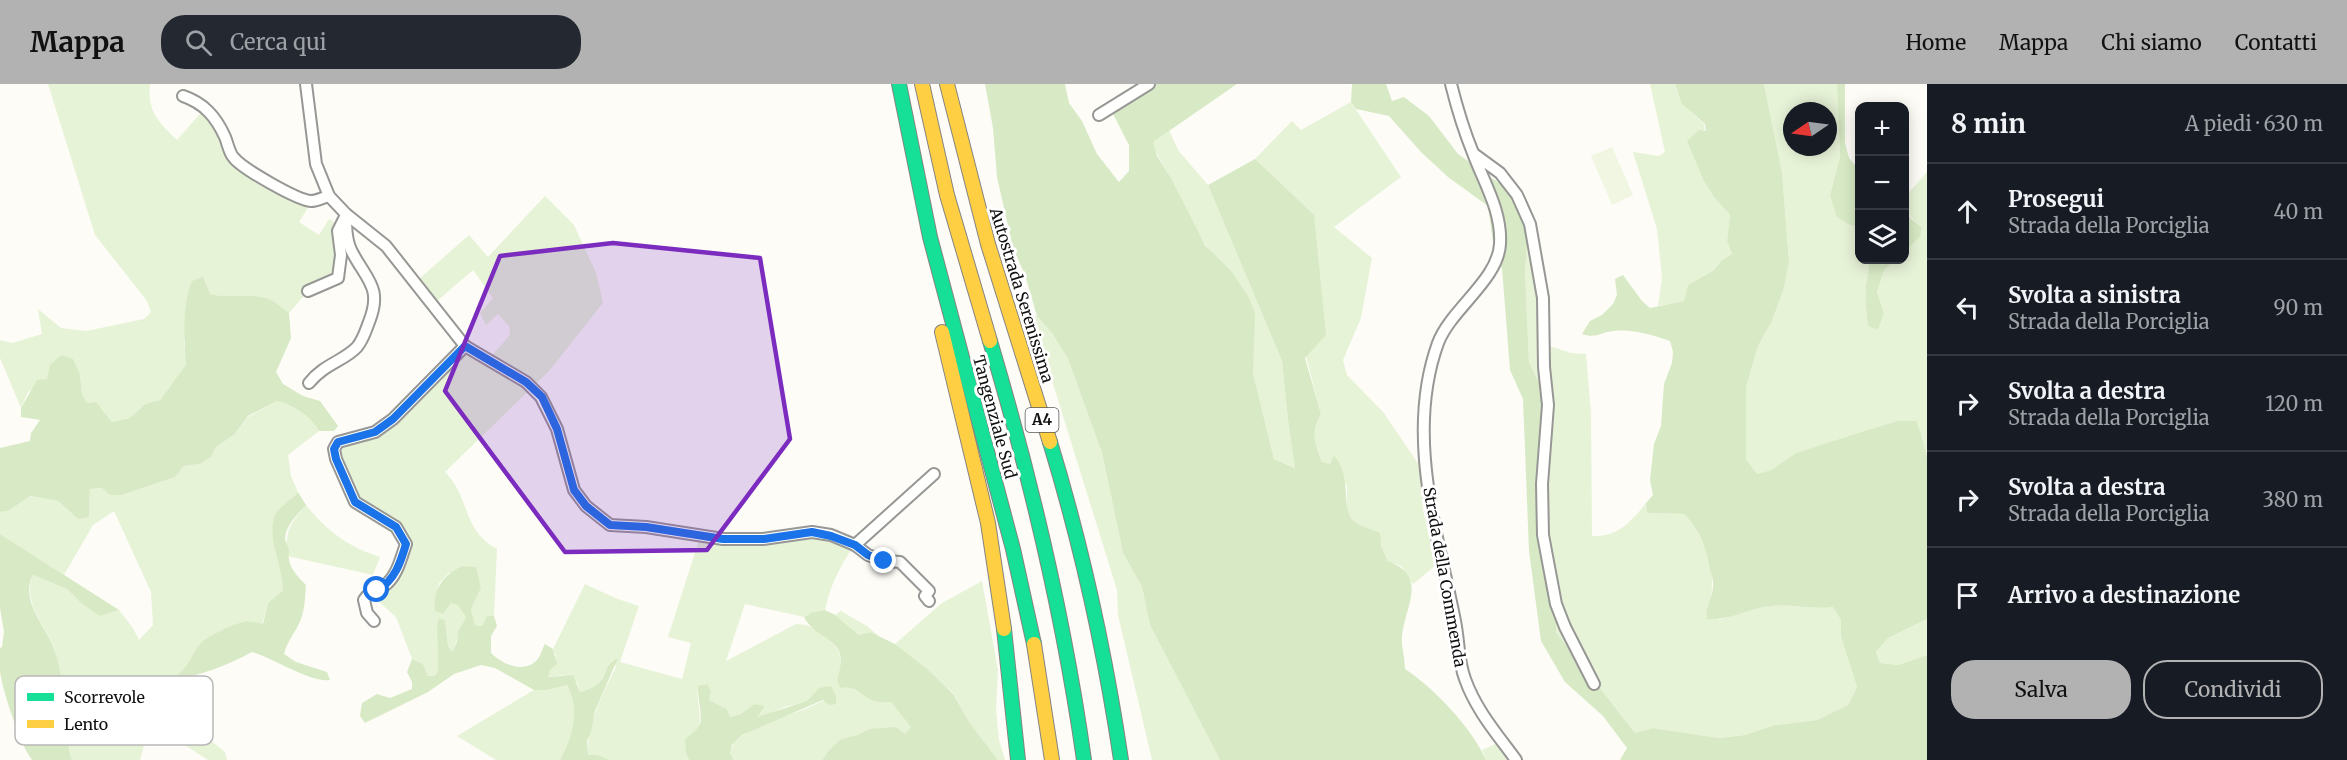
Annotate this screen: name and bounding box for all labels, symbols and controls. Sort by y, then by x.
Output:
search box [161,15,581,69]
text: Mappa [30,24,125,60]
icon: search [182,26,215,59]
text: Cerca qui [230,28,327,56]
text: Home [1906,29,1966,56]
text: Mappa [1999,29,2068,56]
text: Chi siamo [2101,29,2202,56]
text: Contatti [2235,29,2317,56]
north arrow [1783,102,1837,156]
map controls [1855,102,1909,264]
button: + [1855,102,1909,156]
text: 8 min [1951,107,2026,140]
text: A piedi · 630 m [2185,111,2323,136]
button: − [1855,156,1909,210]
text: Prosegui [2008,185,2104,213]
icon: ahead [1951,195,1984,228]
text: 40 m [2273,199,2323,224]
street label: Autostrada Serenissima [986,204,1058,385]
button: layers [1855,210,1909,264]
text: Strada della Porciglia [2008,213,2210,238]
text: Svolta a sinistra [2008,281,2181,309]
icon: left [1951,291,1984,324]
text: 90 m [2273,295,2323,320]
text: Strada della Porciglia [2008,309,2210,334]
street label: Tangenziale Sud [969,353,1021,481]
text: Svolta a destra [2008,377,2165,405]
icon: right [1951,387,1984,420]
text: 120 m [2265,391,2323,416]
text: Strada della Porciglia [2008,405,2210,430]
road number: A4 [1026,408,1058,432]
text: Svolta a destra [2008,473,2165,501]
icon: right [1951,483,1984,516]
street label: Strada della Commenda [1419,485,1471,669]
text: 380 m [2262,487,2323,512]
text: Strada della Porciglia [2008,501,2210,526]
route end [870,547,896,573]
route start [363,576,389,602]
icon: arrive [1951,579,1984,612]
text: Arrivo a destinazione [2008,581,2240,609]
button: Salva [1951,660,2131,719]
button: Condividi [2143,660,2323,719]
legend [15,676,213,745]
text: Scorrevole [64,687,145,707]
text: Lento [64,714,108,734]

